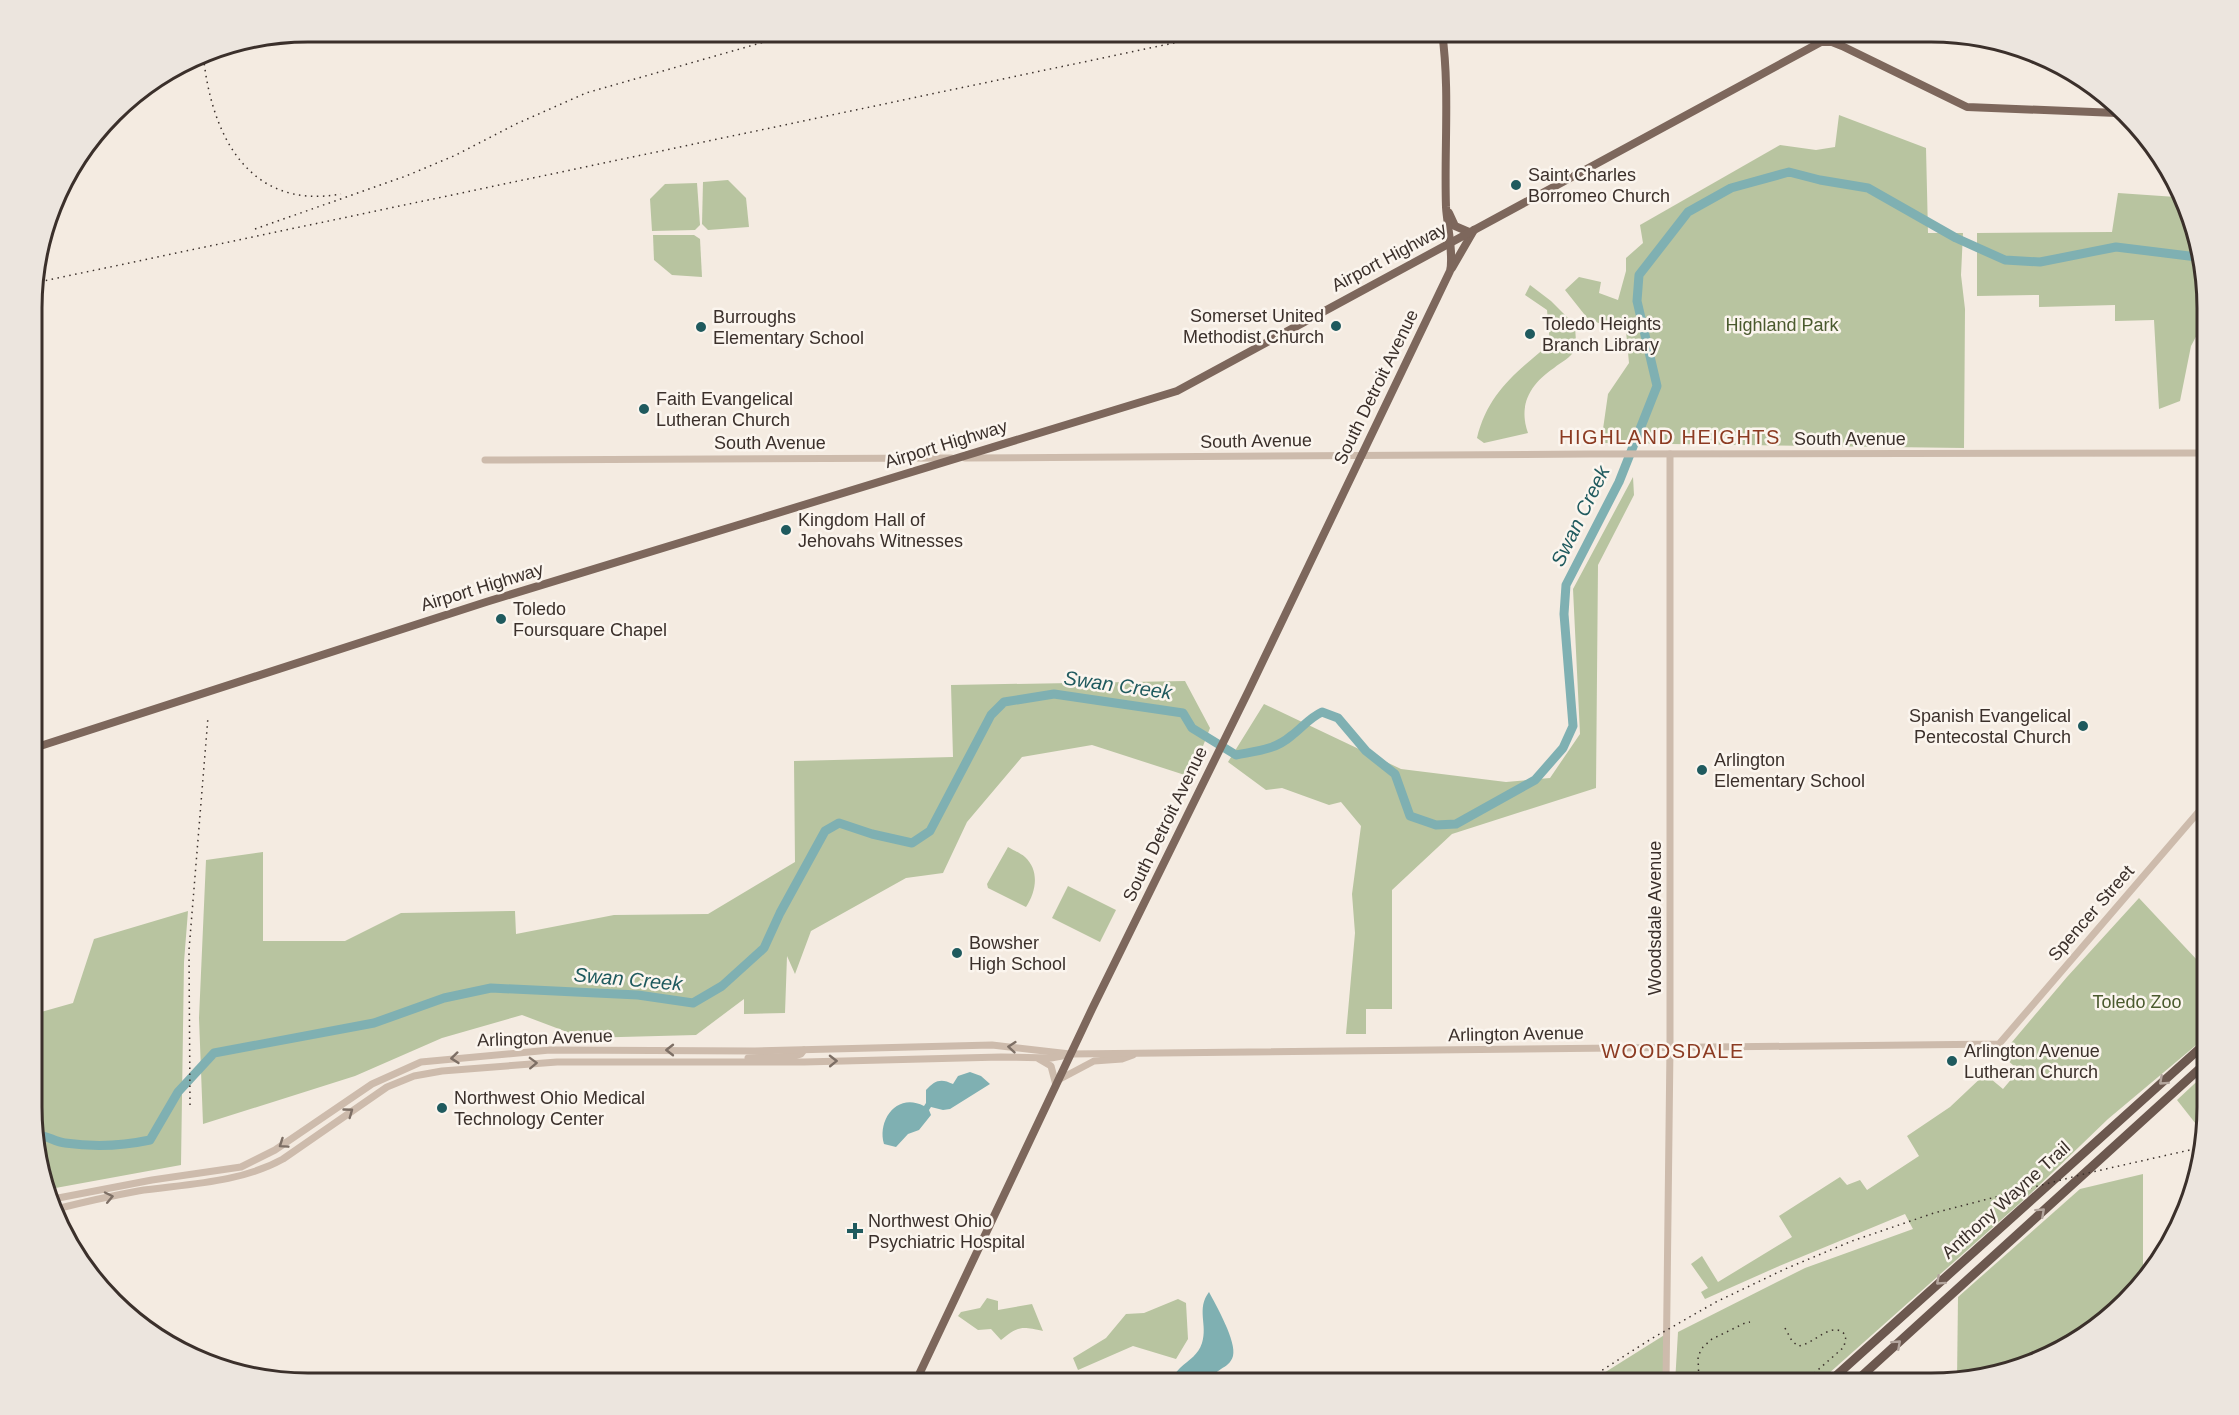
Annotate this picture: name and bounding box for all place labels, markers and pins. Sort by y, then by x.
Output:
place label: Saint Charles Borromeo Church [1528,165,1670,206]
marker: Saint Charles Borromeo Church [1509,178,1523,192]
place label: Somerset United Methodist Church [1183,306,1324,347]
place label: Burroughs Elementary School [713,307,864,348]
place label: Toledo Heights Branch Library [1542,314,1661,355]
marker: Somerset United Methodist Church [1329,319,1343,333]
marker: Burroughs Elementary School [694,320,708,334]
marker: Toledo Heights Branch Library [1523,327,1537,341]
place label: Faith Evangelical Lutheran Church [656,389,793,430]
marker: Faith Evangelical Lutheran Church [637,402,651,416]
place label: Kingdom Hall of Jehovahs Witnesses [798,510,963,551]
marker: Kingdom Hall of Jehovahs Witnesses [779,523,793,537]
place label: Toledo Foursquare Chapel [513,599,667,640]
marker: Toledo Foursquare Chapel [494,612,508,626]
place label: Spanish Evangelical Pentecostal Church [1909,706,2071,747]
marker: Spanish Evangelical Pentecostal Church [2076,719,2090,733]
place label: Arlington Elementary School [1714,750,1865,791]
marker: Arlington Elementary School [1695,763,1709,777]
place label: Bowsher High School [969,933,1066,974]
marker: Bowsher High School [950,946,964,960]
place label: Arlington Avenue Lutheran Church [1964,1041,2100,1082]
marker: Arlington Avenue Lutheran Church [1945,1054,1959,1068]
place label: Northwest Ohio Medical Technology Center [454,1088,645,1129]
marker: Northwest Ohio Medical Technology Center [435,1101,449,1115]
place label: Northwest Ohio Psychiatric Hospital [868,1211,1025,1252]
marker: Northwest Ohio Psychiatric Hospital [846,1222,864,1240]

